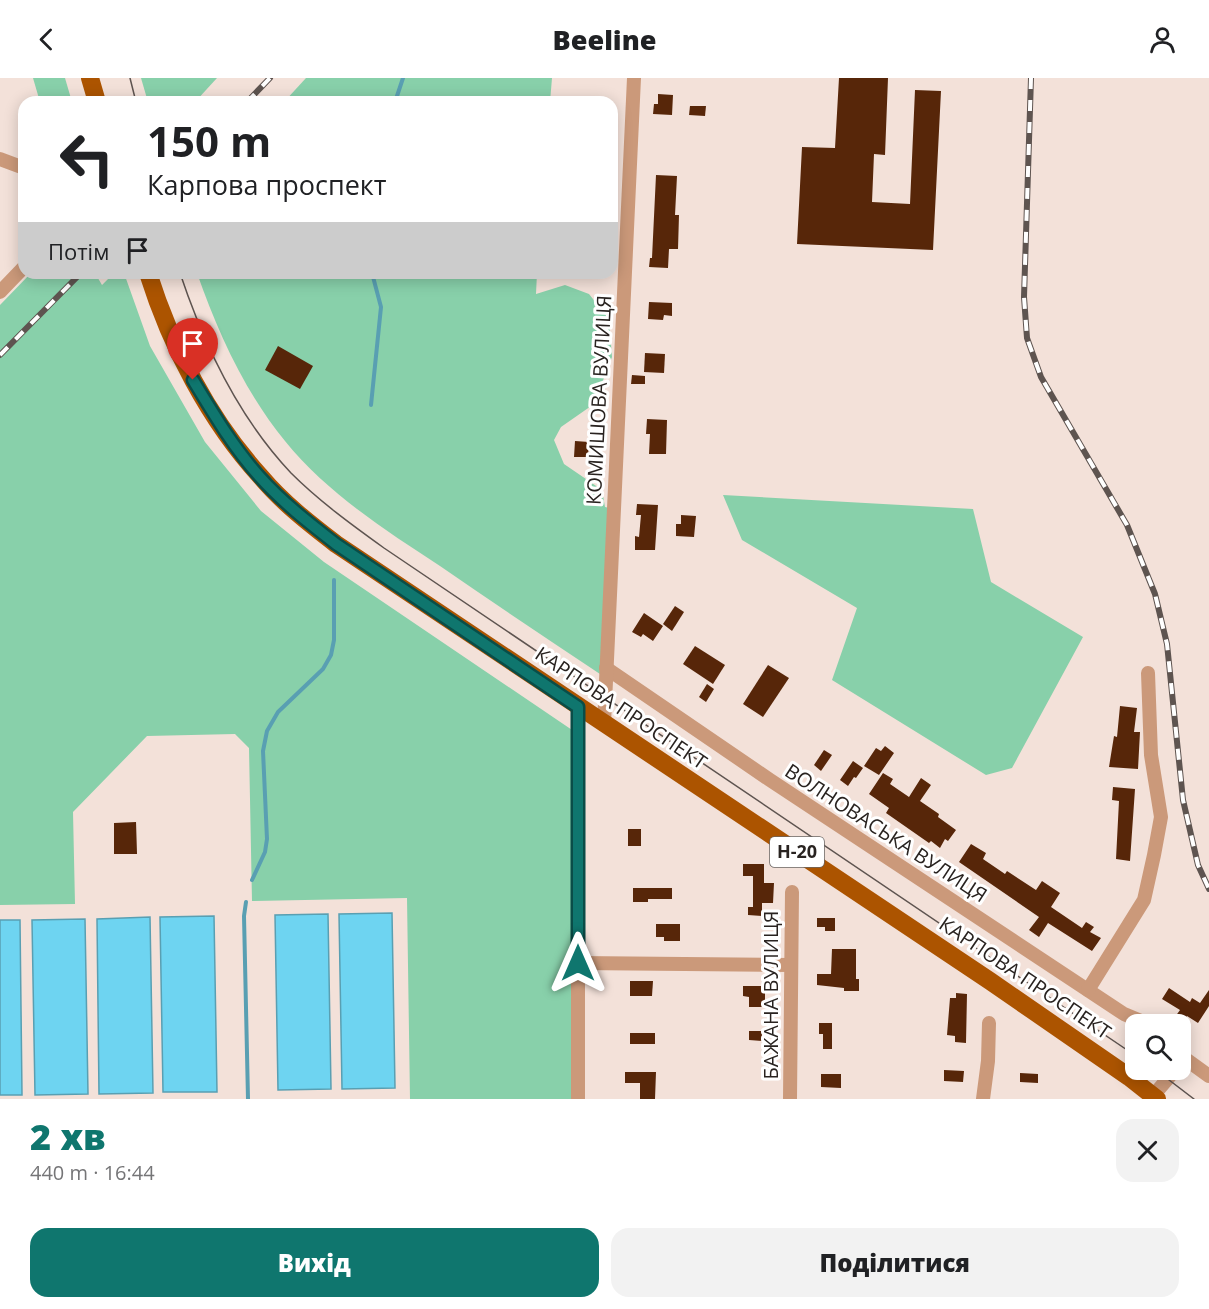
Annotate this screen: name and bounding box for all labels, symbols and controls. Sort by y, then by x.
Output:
text: Beeline [553,21,656,58]
icon: back [30,23,63,56]
icon: person [1146,23,1179,56]
text: 150 m [147,112,271,169]
icon: left [48,120,126,198]
text: Карпова проспект [147,166,387,203]
icon: arrive [121,234,154,267]
text: Потім [48,236,109,266]
street label: КОМИШОВА ВУЛИЦЯ [580,294,617,505]
pin [167,318,218,380]
icon: arrive [176,327,209,360]
street label: КАРПОВА ПРОСПЕКТ [530,640,712,775]
street label: ВОЛНОВАСЬКА ВУЛИЦЯ [780,757,992,908]
road number: Н-20 [770,837,824,867]
street label: КАРПОВА ПРОСПЕКТ [934,910,1116,1045]
street label: БАЖАНА ВУЛИЦЯ [757,911,784,1079]
position arrow [546,931,610,995]
map controls [1125,1014,1191,1080]
button: search [1125,1014,1191,1080]
text: 2 хв [30,1112,106,1161]
button: close [1116,1119,1179,1182]
text: 440 m · 16:44 [30,1159,155,1186]
button: Вихід [30,1228,599,1297]
button: Поділитися [611,1228,1179,1297]

